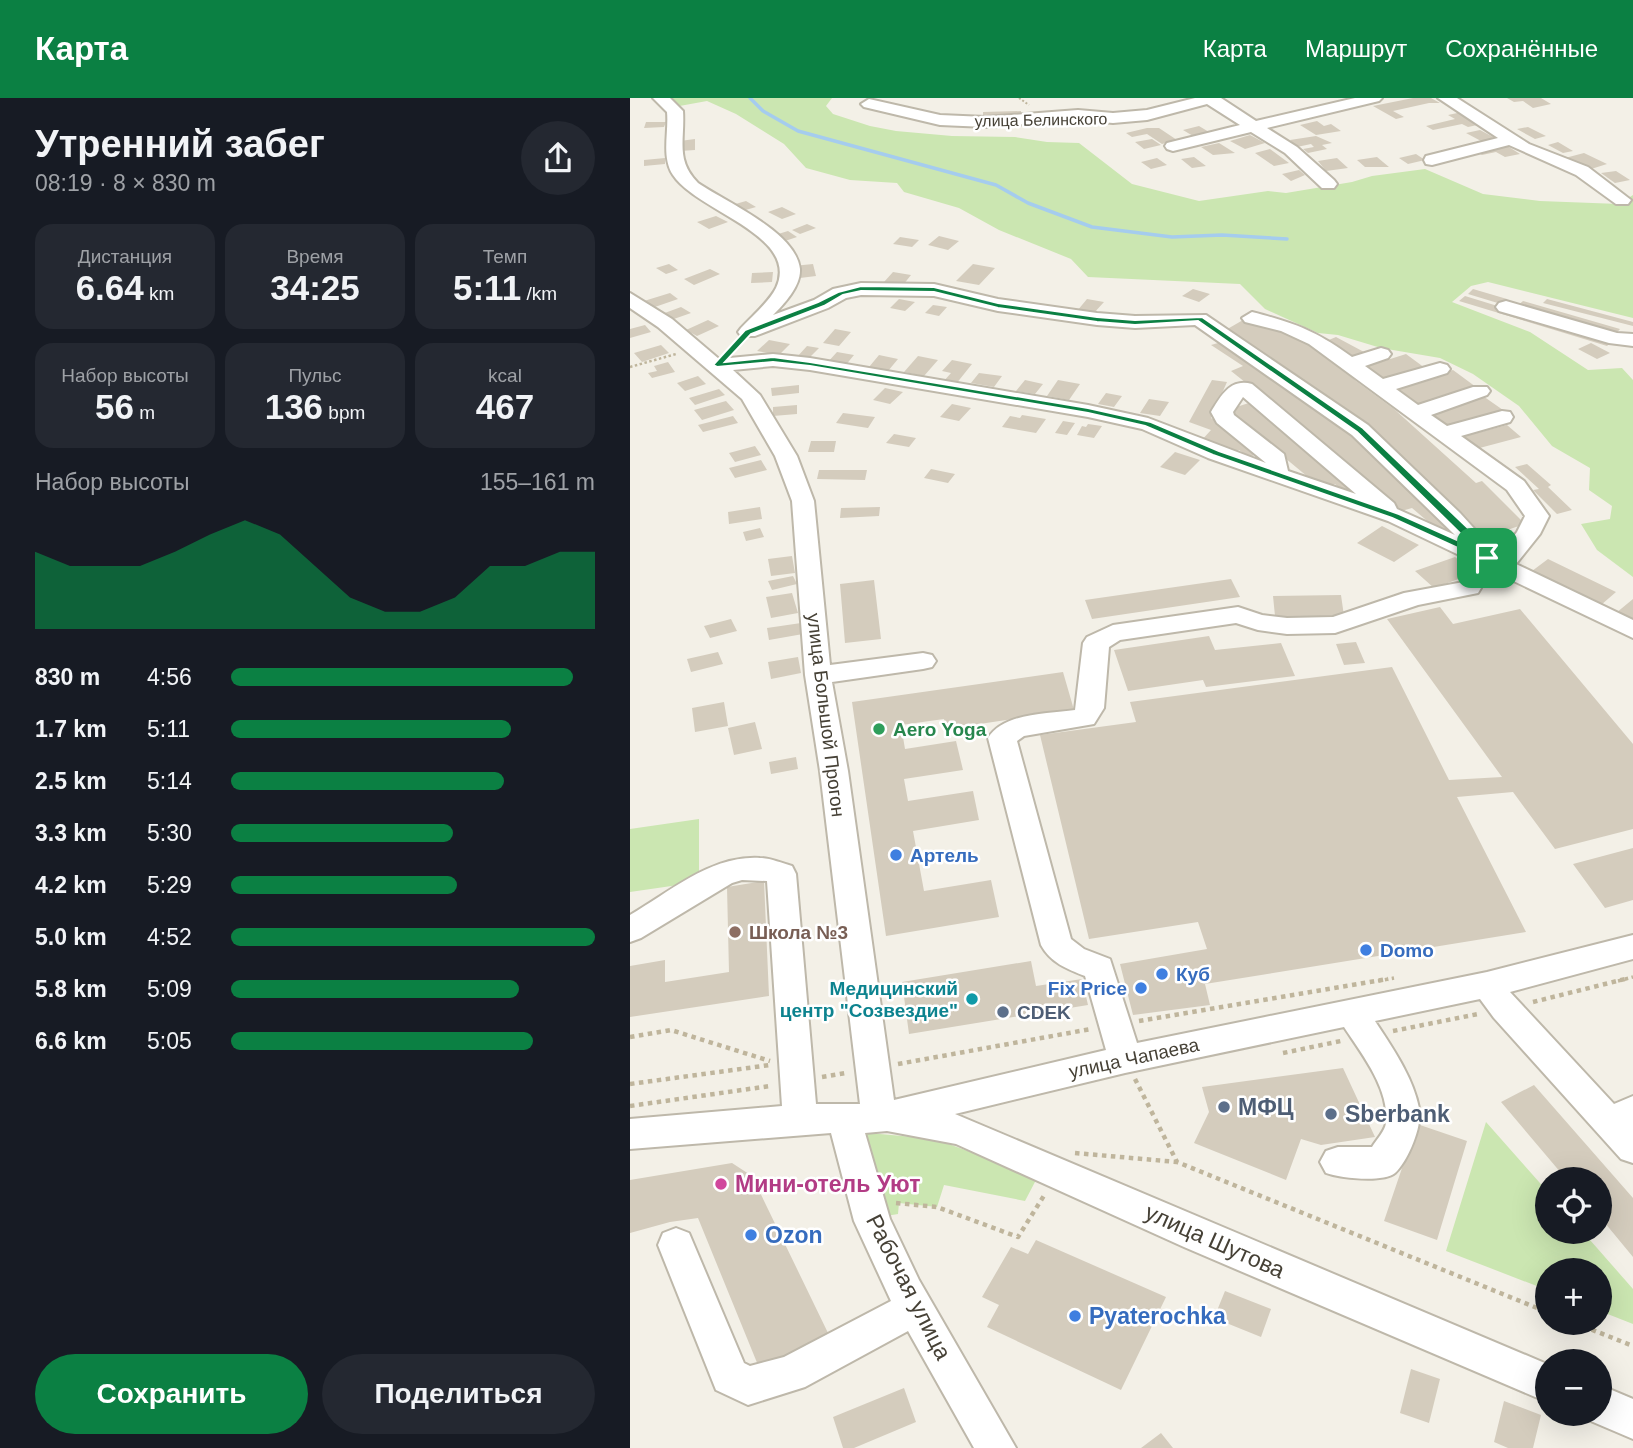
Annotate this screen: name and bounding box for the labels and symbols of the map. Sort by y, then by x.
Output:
street label: улица Белинского [974,110,1108,130]
pin [1457,528,1517,588]
street label: улица Большой Прогон [803,612,849,818]
place label: Aero Yoga [893,719,987,740]
marker: Aero Yoga [871,721,887,737]
place label: Артель [910,845,979,866]
marker: Артель [888,847,904,863]
place label: Школа №3 [749,922,848,943]
marker: Школа №3 [727,924,743,940]
place label: Domo [1380,940,1434,961]
marker: Domo [1358,942,1374,958]
place label: Куб [1176,964,1210,985]
marker: Куб [1154,966,1170,982]
place label: Медицинский центр "Созвездие" [780,978,958,1021]
place label: Fix Price [1048,978,1127,999]
marker: Fix Price [1133,980,1149,996]
marker: Медицинский центр "Созвездие" [964,991,980,1007]
place label: CDEK [1017,1002,1071,1023]
marker: CDEK [995,1004,1011,1020]
street label: улица Чапаева [1067,1034,1201,1082]
place label: МФЦ [1238,1094,1294,1120]
marker: МФЦ [1216,1099,1232,1115]
place label: Sberbank [1345,1101,1450,1127]
marker: Sberbank [1323,1106,1339,1122]
place label: Мини-отель Уют [735,1171,920,1197]
marker: Мини-отель Уют [713,1176,729,1192]
street label: улица Шутова [1141,1199,1289,1283]
street label: Рабочая улица [861,1210,957,1364]
place label: Ozon [765,1222,823,1248]
marker: Ozon [743,1227,759,1243]
place label: Pyaterochka [1089,1303,1226,1329]
marker: Pyaterochka [1067,1308,1083,1324]

